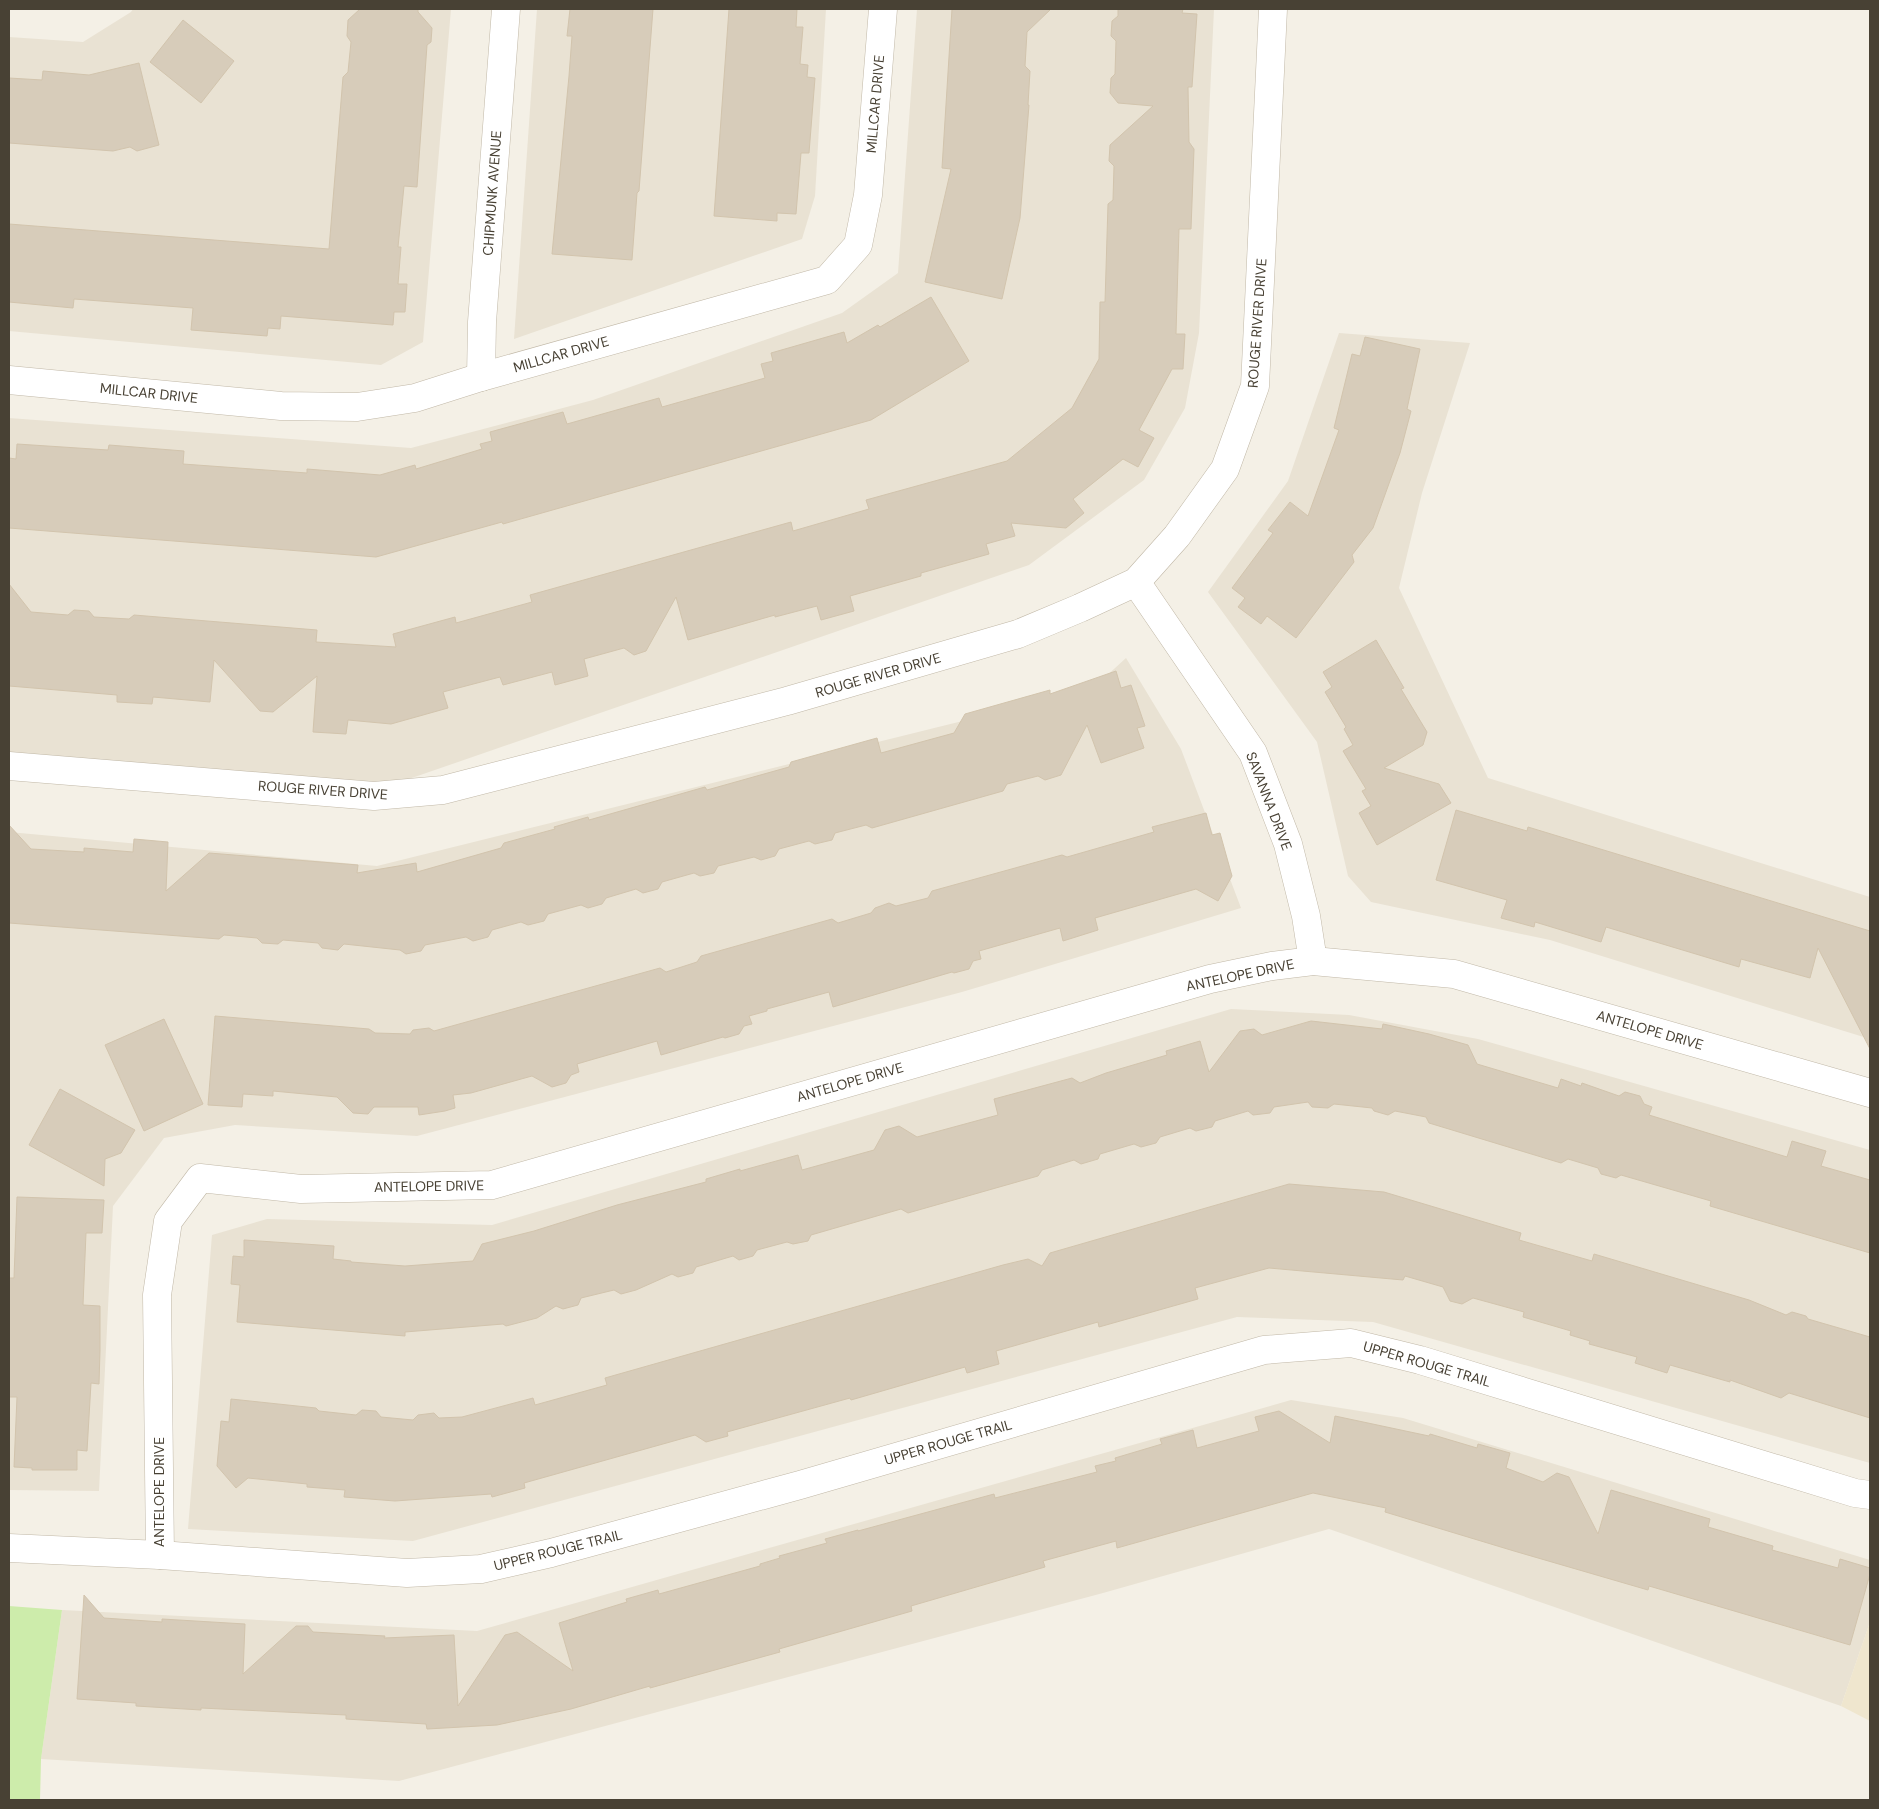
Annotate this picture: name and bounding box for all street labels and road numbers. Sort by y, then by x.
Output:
street label: MILLCAR DRIVE [862,54,888,154]
street label: CHIPMUNK AVENUE [479,130,505,256]
street label: ROUGE RIVER DRIVE [1243,257,1271,388]
street label: MILLCAR DRIVE [511,332,611,376]
street label: MILLCAR DRIVE [99,379,199,407]
street label: ROUGE RIVER DRIVE [813,648,943,702]
street label: SAVANNA DRIVE [1242,749,1296,853]
street label: ROUGE RIVER DRIVE [258,776,389,804]
street label: ANTELOPE DRIVE [1184,955,1296,995]
street label: ANTELOPE DRIVE [1595,1006,1706,1054]
street label: ANTELOPE DRIVE [795,1058,906,1106]
street label: ANTELOPE DRIVE [374,1176,484,1196]
street label: UPPER ROUGE TRAIL [1361,1337,1493,1391]
street label: UPPER ROUGE TRAIL [882,1415,1014,1469]
street label: ANTELOPE DRIVE [150,1437,168,1547]
street label: UPPER ROUGE TRAIL [492,1525,624,1575]

